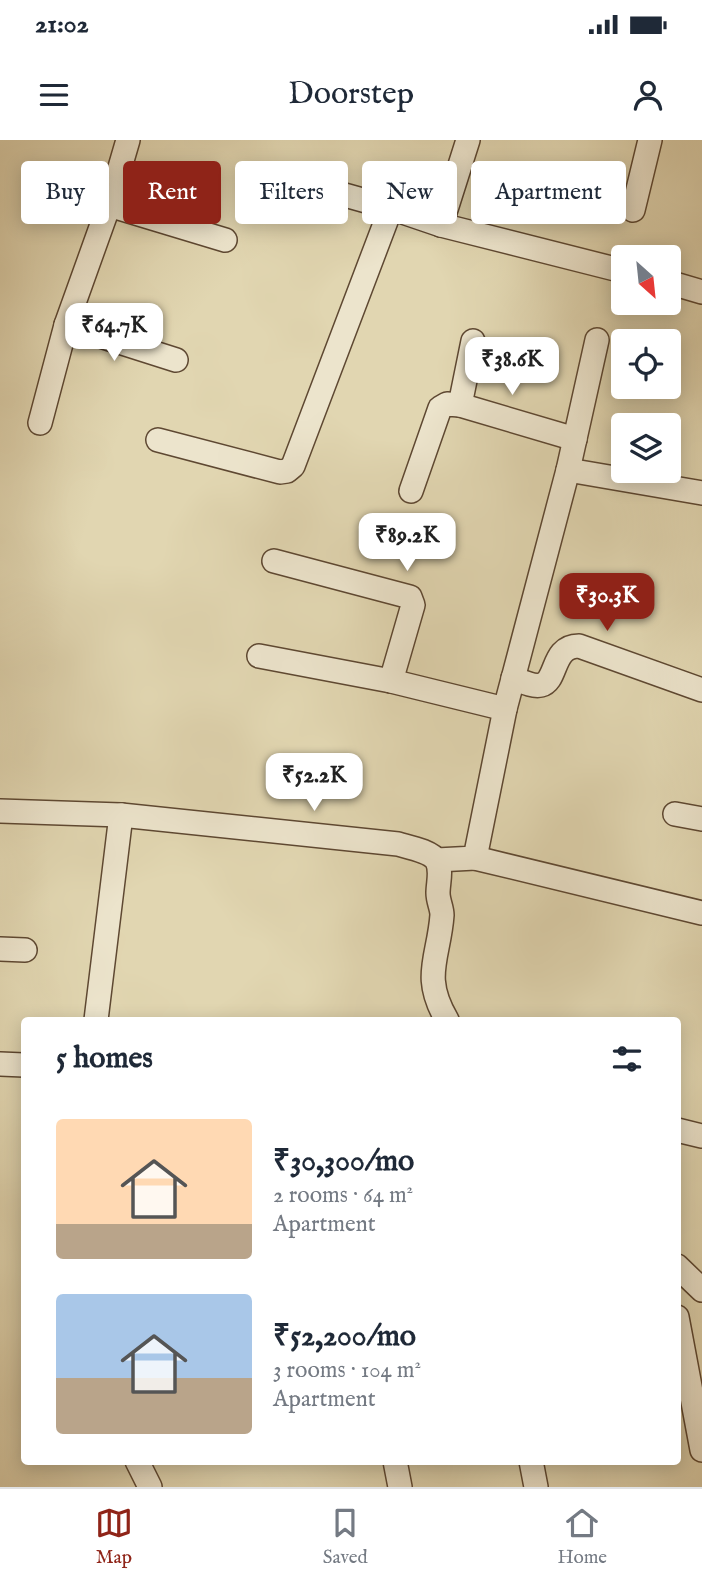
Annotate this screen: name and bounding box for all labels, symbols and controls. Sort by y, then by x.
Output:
text: 21:02 [35,8,89,41]
text: Doorstep [288,74,414,115]
icon: menu [35,76,73,114]
icon: person [629,76,667,114]
chip: Buy [21,161,109,224]
chip: Rent [123,161,221,224]
chip: Filters [235,161,348,224]
chip: New [362,161,457,224]
chip: Apartment [471,161,626,224]
north arrow [611,245,681,315]
map controls [611,245,681,483]
pin: ₹64.7K [57,304,171,363]
text: ₹64.7K [81,311,147,340]
button: locate [611,329,681,399]
pin: ₹38.6K [455,338,569,397]
text: ₹38.6K [481,345,543,374]
button: layers [611,413,681,483]
pin: ₹89.2K [350,514,464,573]
text: ₹89.2K [375,521,439,550]
pin: ₹30.3K [550,574,664,633]
text: ₹30.3K [575,581,639,610]
pin: ₹52.2K [257,754,371,813]
text: ₹52.2K [282,761,346,790]
text: 5 homes [56,1040,153,1078]
icon: filters [608,1040,646,1078]
text: ₹30,300/mo [273,1143,414,1181]
icon: home [112,1147,196,1231]
text: 2 rooms · 64 m² [273,1181,413,1210]
text: Apartment [273,1210,376,1239]
text: ₹52,200/mo [273,1318,416,1356]
icon: home [112,1322,196,1406]
text: 3 rooms · 104 m² [273,1356,421,1385]
text: Apartment [273,1385,376,1414]
tab: Map [95,1504,133,1570]
tab: Saved [323,1504,368,1570]
tab: Home [557,1504,607,1570]

